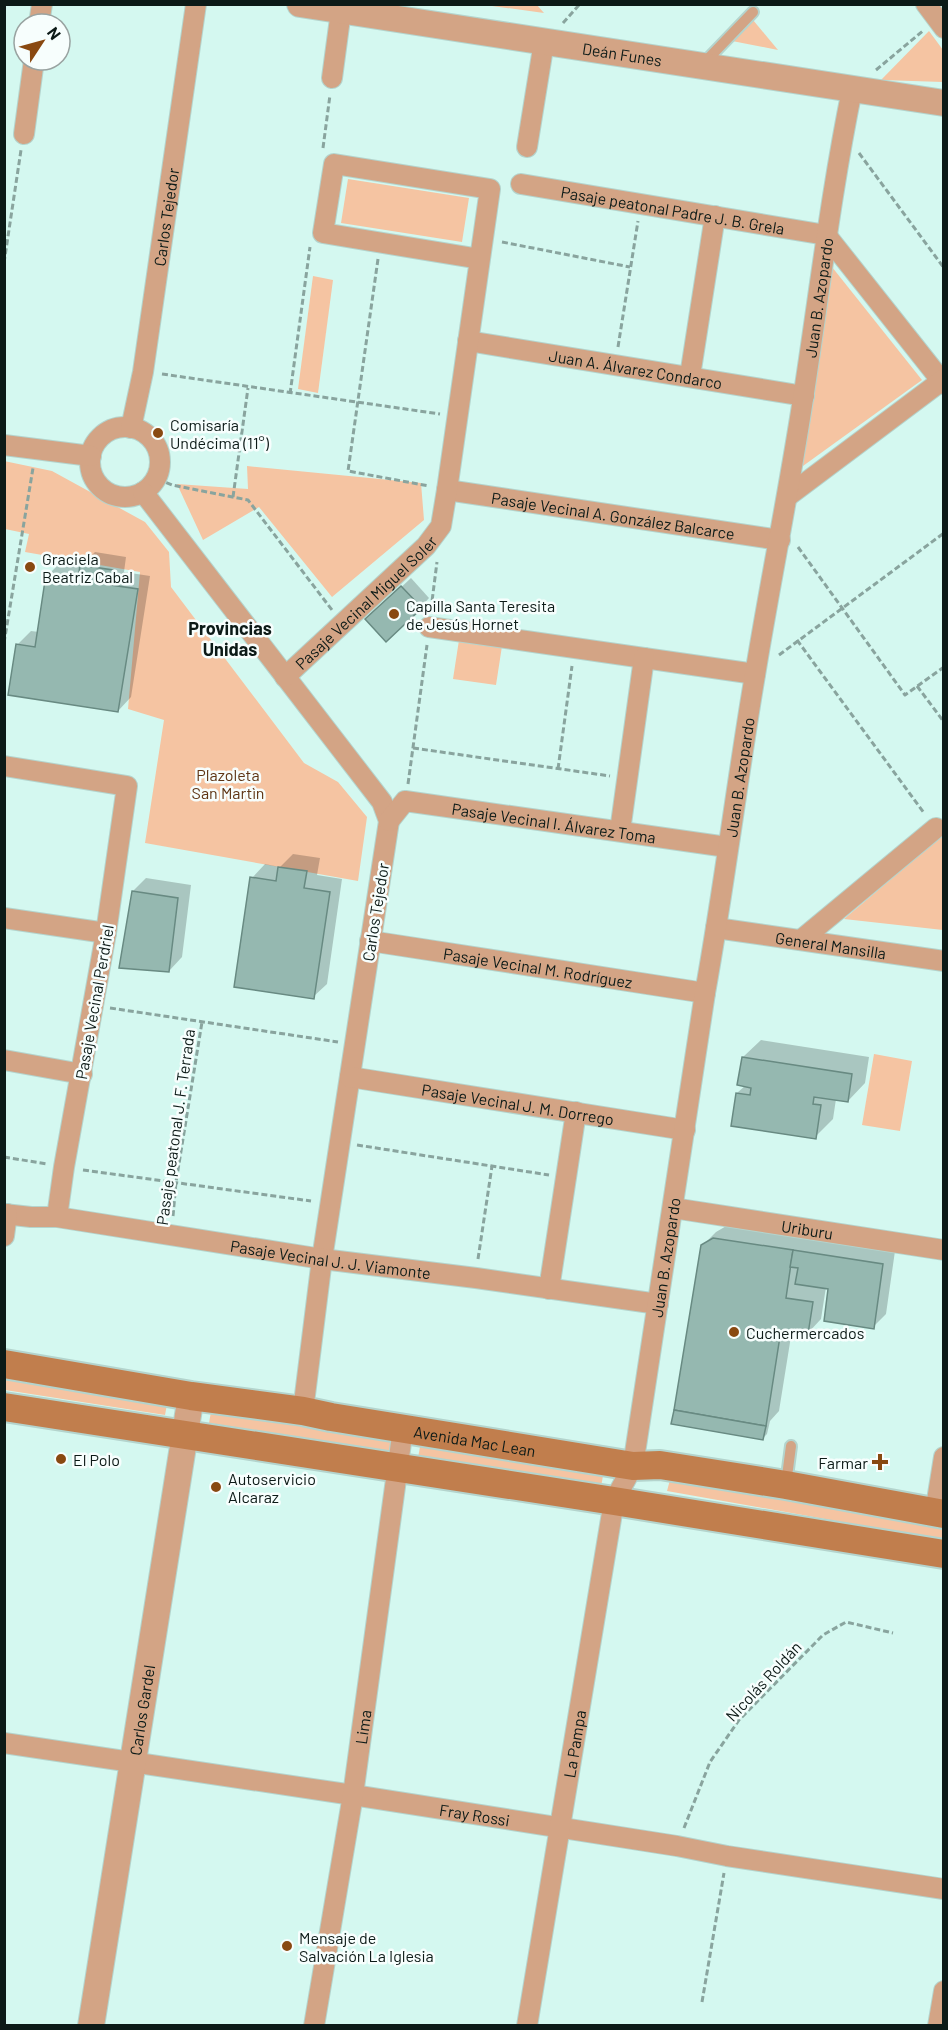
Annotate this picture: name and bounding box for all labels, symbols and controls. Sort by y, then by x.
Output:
north arrow [12,12,72,72]
text: N [44,23,65,43]
street label: Deán Funes [581,38,663,69]
street label: Carlos Tejedor [149,166,182,267]
street label: Pasaje peatonal Padre J. B. Grela [560,181,786,237]
street label: Juan B. Azopardo [800,236,836,359]
street label: Juan A. Álvarez Condarco [548,345,724,392]
place label: Comisaría Undécima (11°) [170,415,270,452]
marker: Comisaría Undécima (11°) [151,426,165,440]
street label: Pasaje Vecinal A. González Balcarce [490,487,736,543]
street label: Pasaje Vecinal Miguel Soler [291,531,440,673]
place label: Graciela Beatriz Cabal [42,549,133,586]
marker: Graciela Beatriz Cabal [23,560,37,574]
place label: Capilla Santa Teresita de Jesús Hornet [406,596,555,633]
marker: Capilla Santa Teresita de Jesús Hornet [387,607,401,621]
district label: Provincias Unidas [188,617,272,660]
street label: Juan B. Azopardo [721,716,757,838]
park label: Plazoleta San Martìn [192,765,264,802]
street label: Pasaje Vecinal I. Álvarez Toma [451,798,657,846]
street label: Carlos Tejedor [358,861,392,962]
street label: Pasaje Vecinal Perdriel [71,923,117,1081]
street label: General Mansilla [774,927,888,962]
street label: Pasaje Vecinal M. Rodríguez [442,943,634,991]
street label: Pasaje peatonal J. F. Terrada [152,1028,198,1226]
street label: Pasaje Vecinal J. M. Dorrego [420,1079,615,1128]
street label: Juan B. Azopardo [646,1196,683,1319]
street label: Uriburu [780,1215,835,1242]
street label: Pasaje Vecinal J. J. Viamonte [229,1235,432,1282]
place label: Cuchermercados [746,1323,865,1342]
marker: Cuchermercados [727,1325,741,1339]
street label: Avenida Mac Lean [412,1421,537,1460]
place label: El Polo [73,1450,120,1469]
marker: El Polo [54,1452,68,1466]
place label: Farmar [818,1453,868,1472]
marker: Farmar [873,1455,887,1469]
place label: Autoservicio Alcaraz [228,1469,316,1506]
marker: Autoservicio Alcaraz [209,1480,223,1494]
street label: Nicolás Roldán [721,1637,805,1725]
street label: Carlos Gardel [125,1663,158,1757]
street label: Lima [351,1708,374,1745]
street label: La Pampa [559,1709,589,1779]
street label: Fray Rossi [438,1799,511,1829]
place label: Mensaje de Salvación La Iglesia [299,1928,434,1965]
marker: Mensaje de Salvación La Iglesia [280,1939,294,1953]

